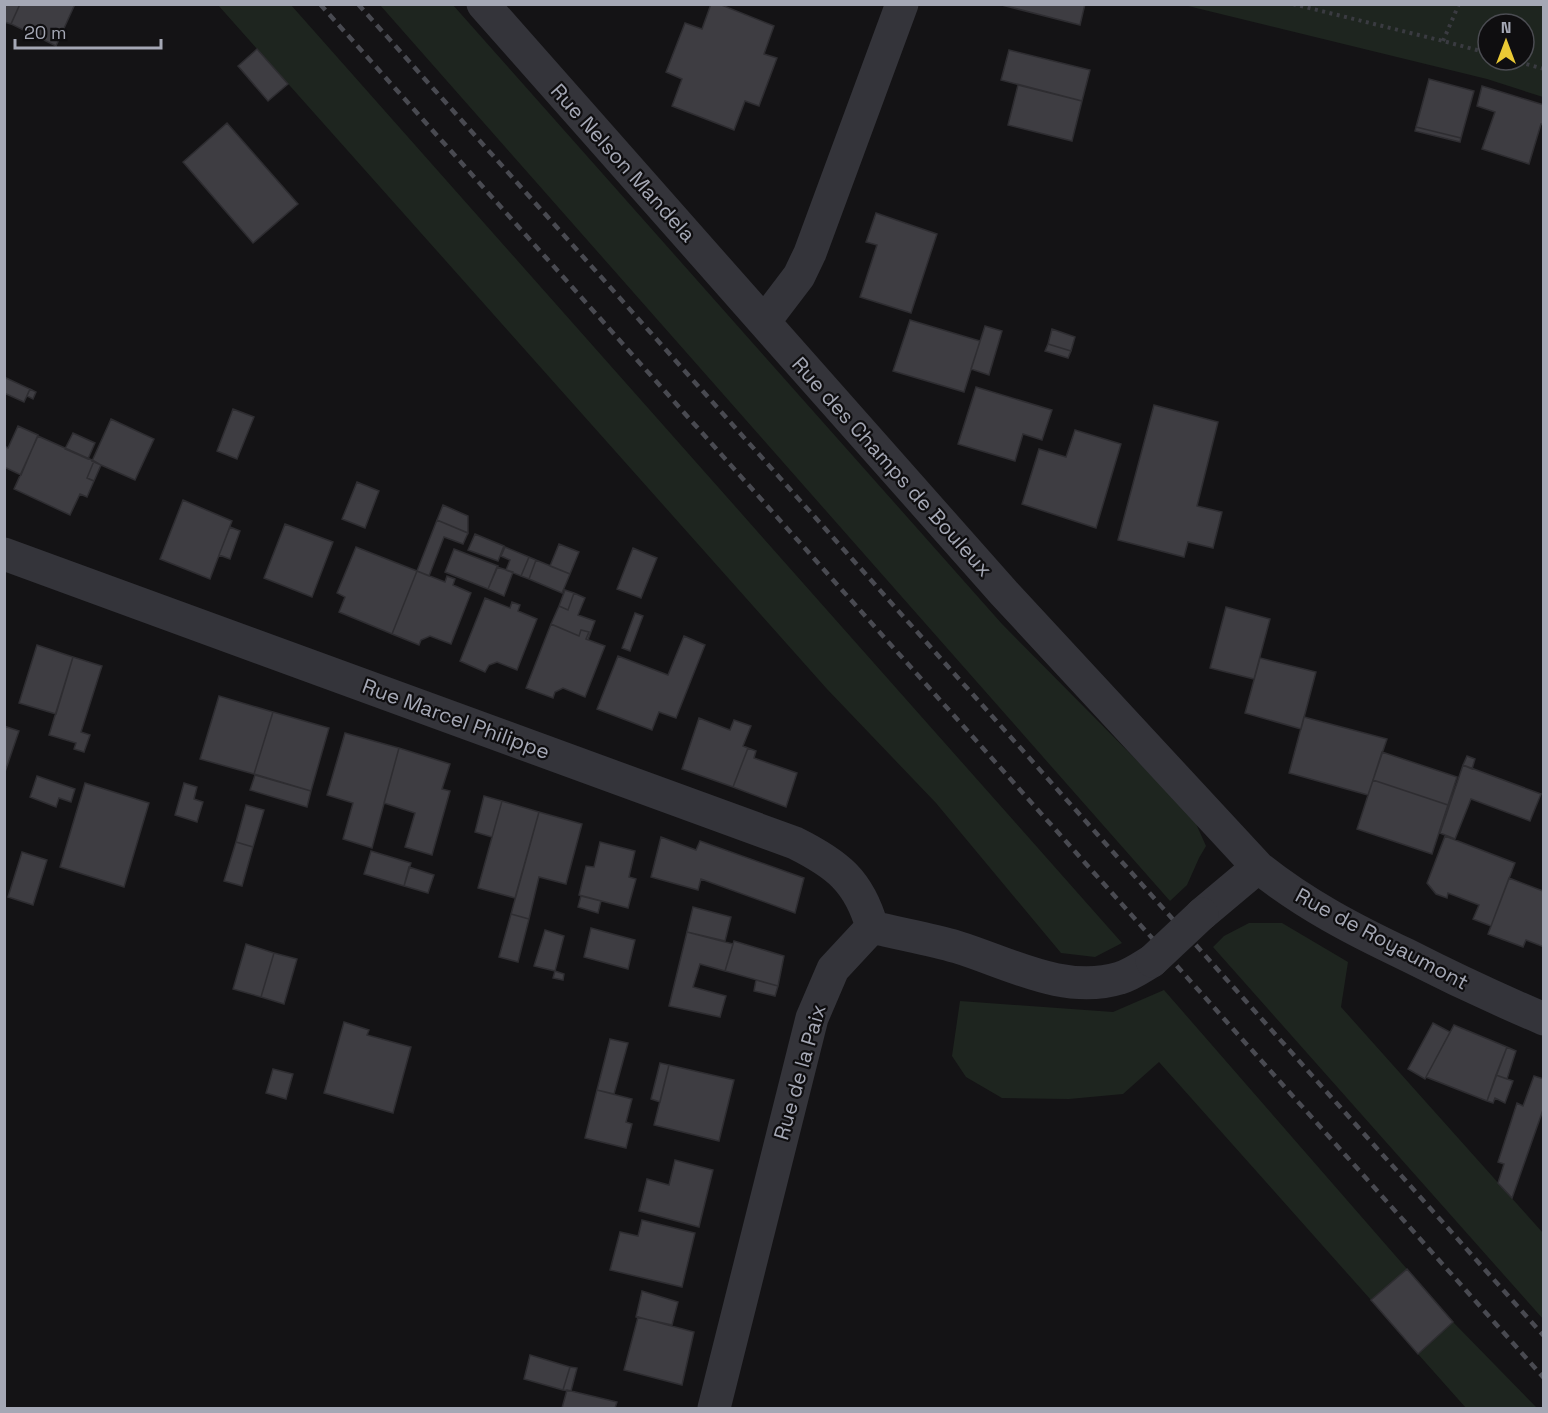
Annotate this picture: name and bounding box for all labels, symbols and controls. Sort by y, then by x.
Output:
scale bar [15,12,160,50]
north arrow [1476,12,1536,72]
text: N [1501,17,1511,38]
text: 20 m [24,21,67,44]
street label: Rue Nelson Mandela [545,78,702,248]
street label: Rue des Champs de Bouleux [786,351,998,582]
street label: Rue Marcel Philippe [359,672,554,765]
street label: Rue de Royaumont [1291,881,1473,996]
street label: Rue de la Paix [767,1001,832,1143]

